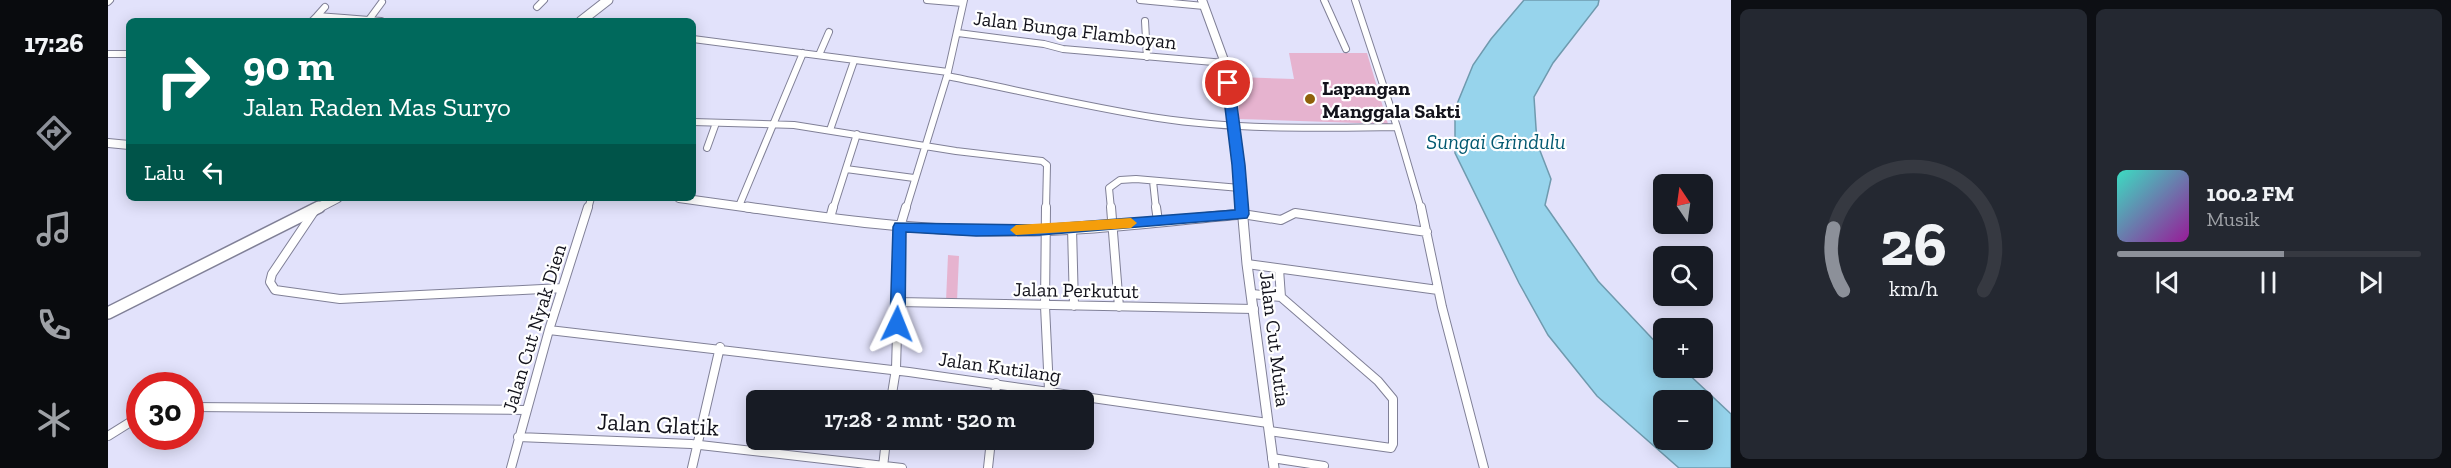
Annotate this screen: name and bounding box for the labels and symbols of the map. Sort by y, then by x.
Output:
street label: Jalan Bunga Flamboyan [972,6,1178,54]
pin [1202,57,1253,108]
place label: Lapangan Manggala Sakti [1322,76,1460,123]
marker: Lapangan Manggala Sakti [1303,92,1317,106]
water label: Sungai Grindulu [1426,129,1566,154]
north arrow [1653,174,1713,234]
street label: Jalan Cut Nyak Dien [497,240,571,415]
street label: Jalan Cut Mutia [1255,270,1295,409]
street label: Jalan Perkutut [1013,277,1140,303]
position arrow [865,292,929,356]
street label: Jalan Kutilang [937,347,1063,387]
speed limit sign: 30 [126,372,204,450]
street label: Jalan Glatik [596,406,720,442]

